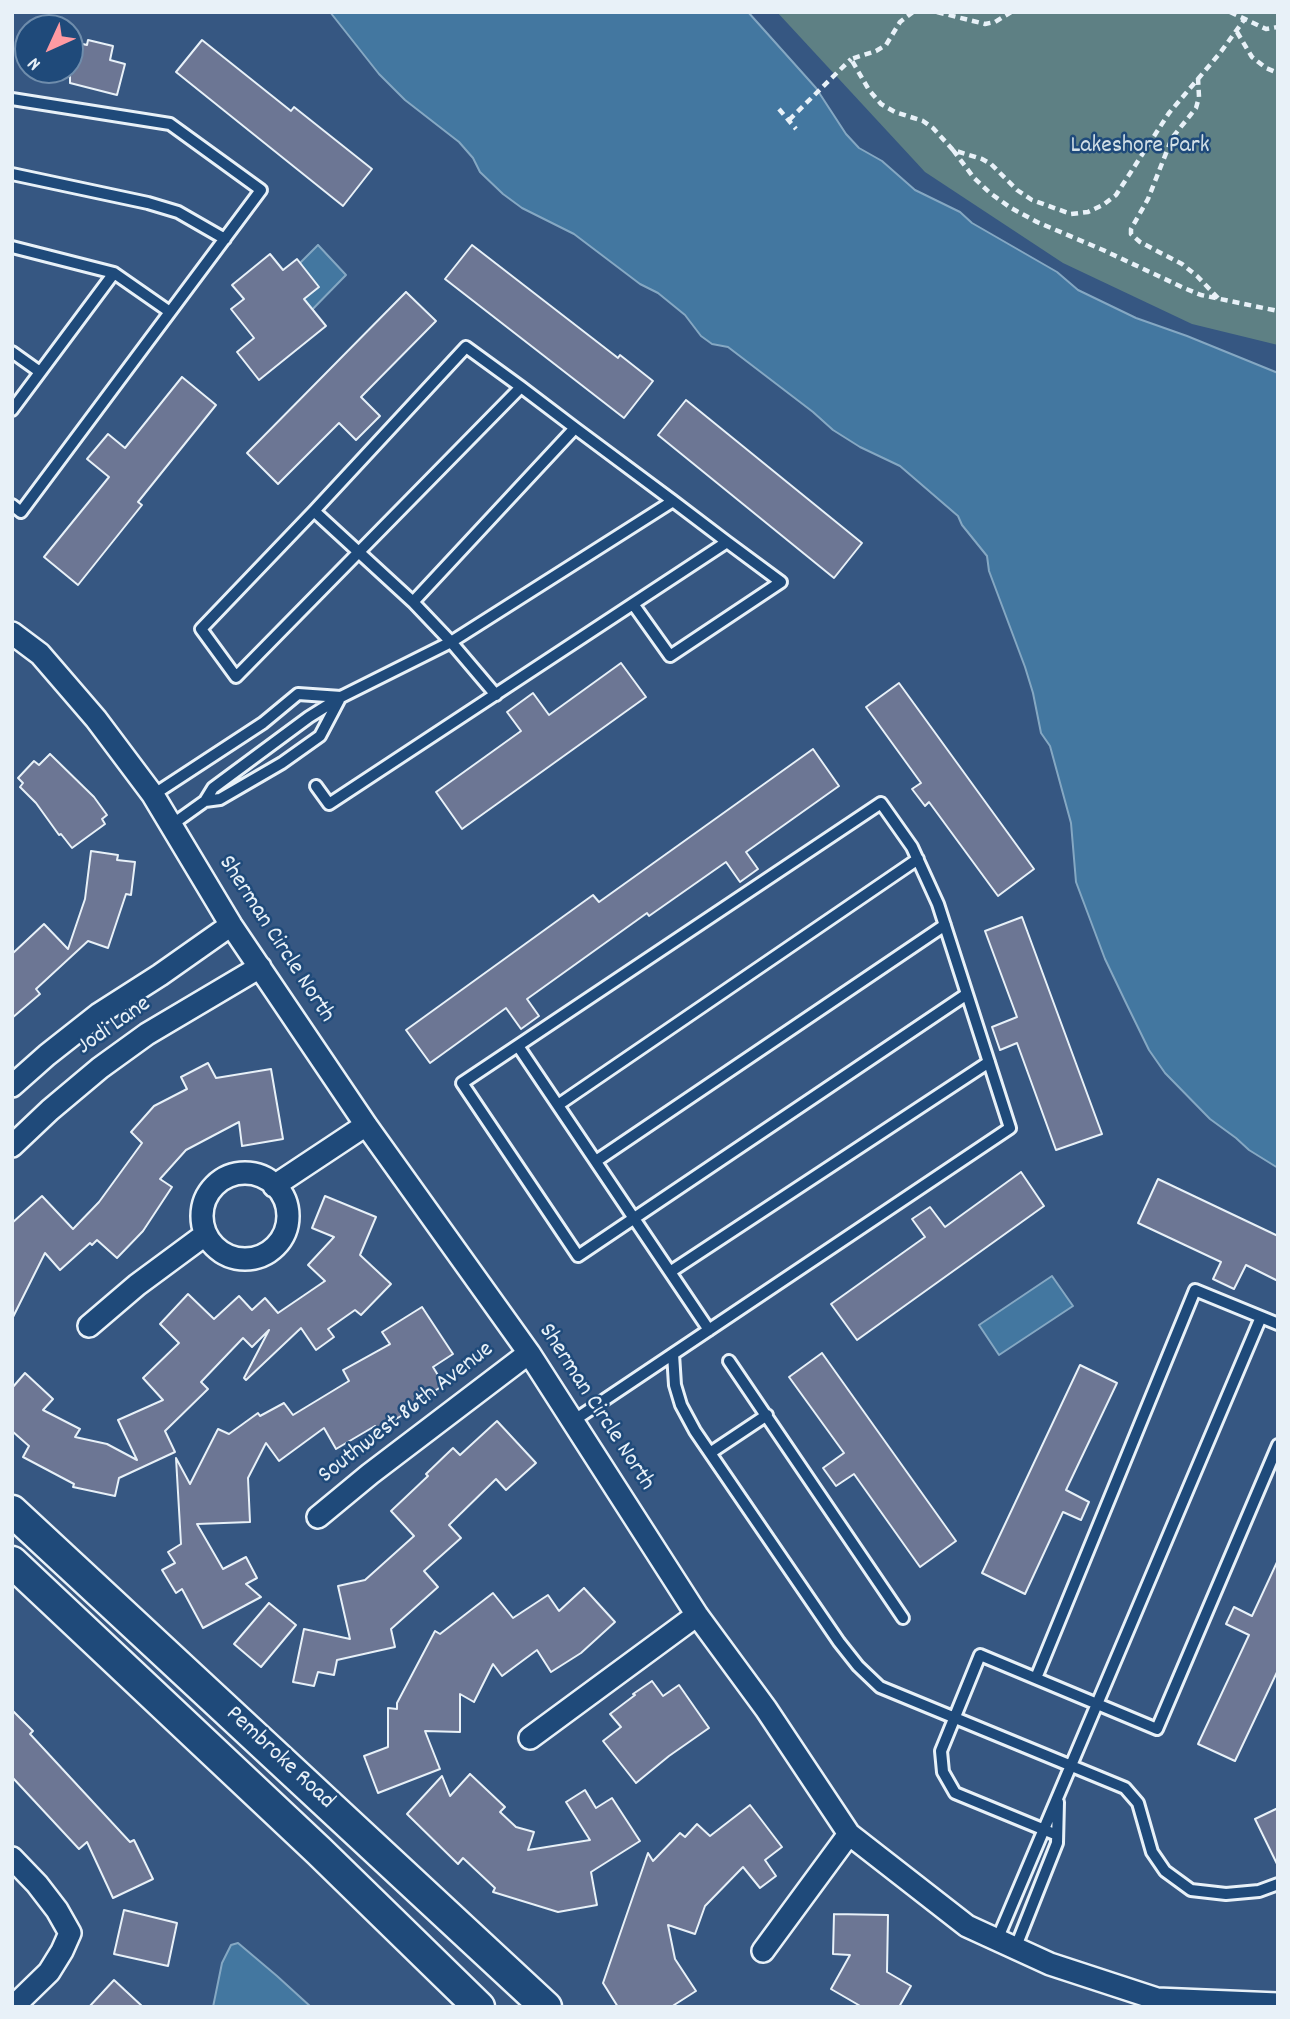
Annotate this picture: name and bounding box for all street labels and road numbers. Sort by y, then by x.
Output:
street label: Sherman Circle North [210,851,340,1029]
street label: Jodi Lane [73,991,157,1063]
street label: Sherman Circle North [530,1319,660,1497]
street label: Southwest 86th Avenue [314,1337,500,1491]
street label: Pembroke Road [218,1701,340,1817]

